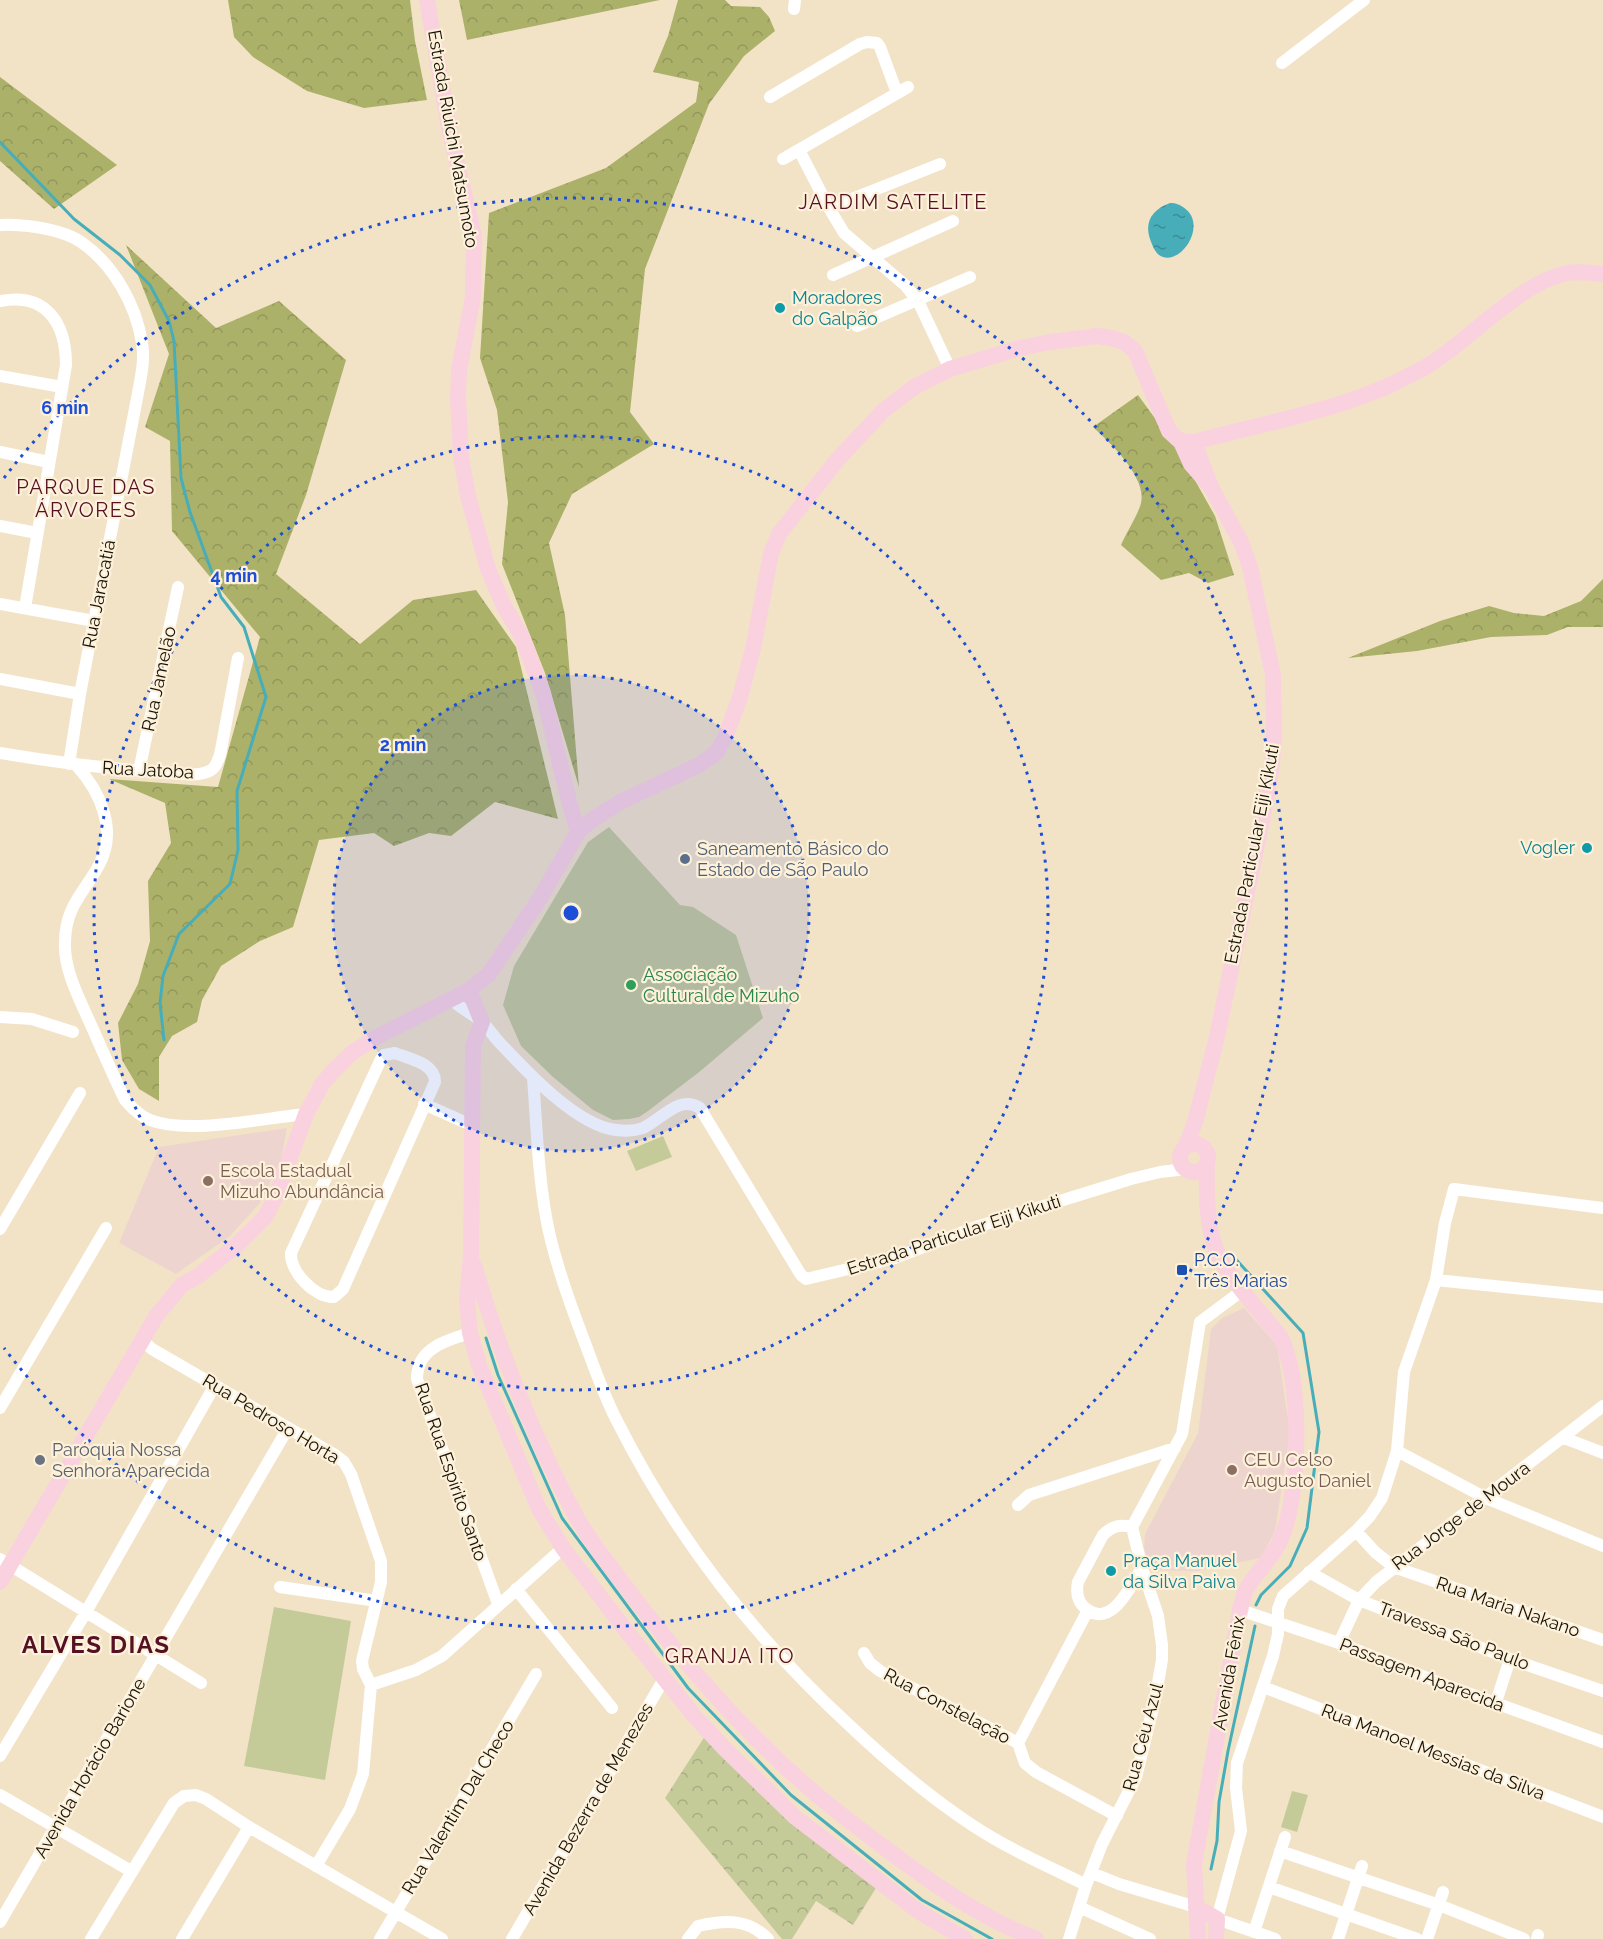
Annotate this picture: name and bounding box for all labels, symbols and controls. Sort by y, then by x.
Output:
street label: Estrada Riuichi Matsumoto [424,28,483,250]
district label: JARDIM SATELITE [798,190,988,214]
place label: Moradores do Galpão [792,287,882,329]
marker: Moradores do Galpão [773,301,787,315]
text: 6 min [41,397,89,418]
district label: PARQUE DAS ÁRVORES [16,475,156,522]
street label: Rua Jaracatiá [78,538,119,650]
text: 4 min [211,565,257,586]
street label: Rua Jamelão [137,624,180,733]
text: 2 min [380,734,426,755]
street label: Estrada Particular Eiji Kikuti [1220,742,1283,966]
street label: Rua Jatoba [102,757,194,782]
place label: Vogler [1520,837,1576,858]
place label: Saneamento Básico do Estado de São Paulo [697,838,889,880]
marker: Vogler [1580,841,1594,855]
marker: Saneamento Básico do Estado de São Paulo [678,852,692,866]
centre of rings [561,903,581,923]
place label: Associação Cultural de Mizuho [643,964,800,1006]
marker: Associação Cultural de Mizuho [624,978,638,992]
place label: Escola Estadual Mizuho Abundância [220,1160,384,1202]
marker: Escola Estadual Mizuho Abundância [201,1174,215,1188]
street label: Estrada Particular Eiji Kikuti [844,1190,1063,1279]
place label: P.C.O. Três Marias [1194,1249,1288,1291]
marker: P.C.O. Três Marias [1175,1263,1189,1277]
street label: Rua Pedroso Horta [199,1369,344,1468]
street label: Rua Rua Espírito Santo [411,1380,492,1564]
place label: Paróquia Nossa Senhora Aparecida [52,1439,210,1481]
place label: CEU Celso Augusto Daniel [1244,1449,1371,1491]
marker: Paróquia Nossa Senhora Aparecida [33,1453,47,1467]
street label: Rua Jorge de Moura [1388,1457,1534,1574]
marker: CEU Celso Augusto Daniel [1225,1463,1239,1477]
place label: Praça Manuel da Silva Paiva [1123,1550,1237,1592]
marker: Praça Manuel da Silva Paiva [1104,1564,1118,1578]
street label: Rua Maria Nakano [1433,1572,1583,1641]
street label: Travessa São Paulo [1376,1597,1533,1674]
street label: Avenida Fênix [1208,1614,1249,1732]
district label: ALVES DIAS [22,1630,170,1659]
street label: Passagem Aparecida [1337,1633,1508,1716]
district label: GRANJA ITO [665,1644,795,1668]
street label: Rua Constelação [880,1663,1014,1748]
street label: Avenida Horácio Barione [29,1674,150,1861]
street label: Rua Céu Azul [1118,1680,1167,1793]
street label: Avenida Bezerra de Menezes [518,1699,657,1919]
street label: Rua Manoel Messias da Silva [1318,1699,1548,1804]
street label: Rua Valentim Dal Checo [397,1716,518,1898]

